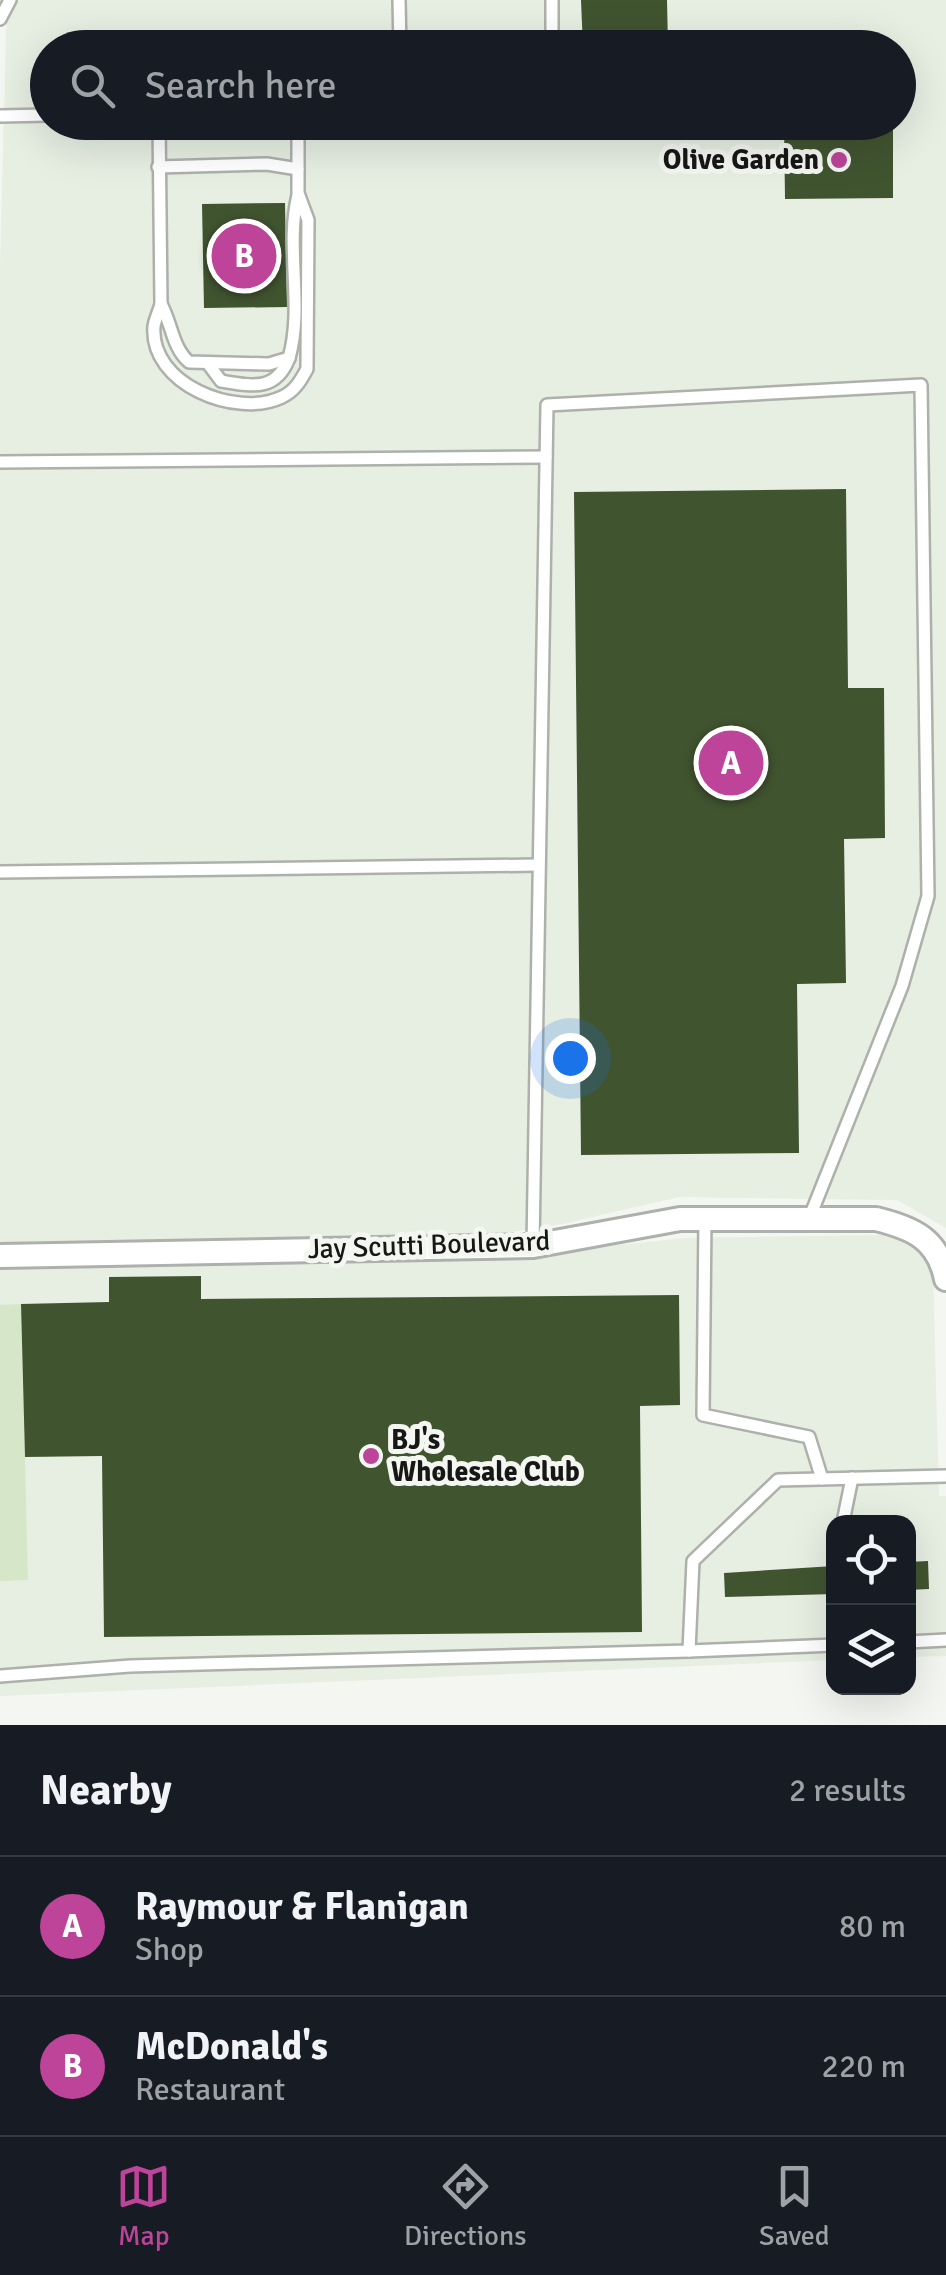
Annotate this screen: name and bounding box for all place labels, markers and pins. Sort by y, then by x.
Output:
place label: Olive Garden [663,143,819,177]
marker: Olive Garden [828,149,850,171]
pin: B [212,218,276,294]
pin: A [698,726,764,800]
place label: BJ's Wholesale Club [391,1423,580,1489]
marker: BJ's Wholesale Club [360,1445,382,1467]

